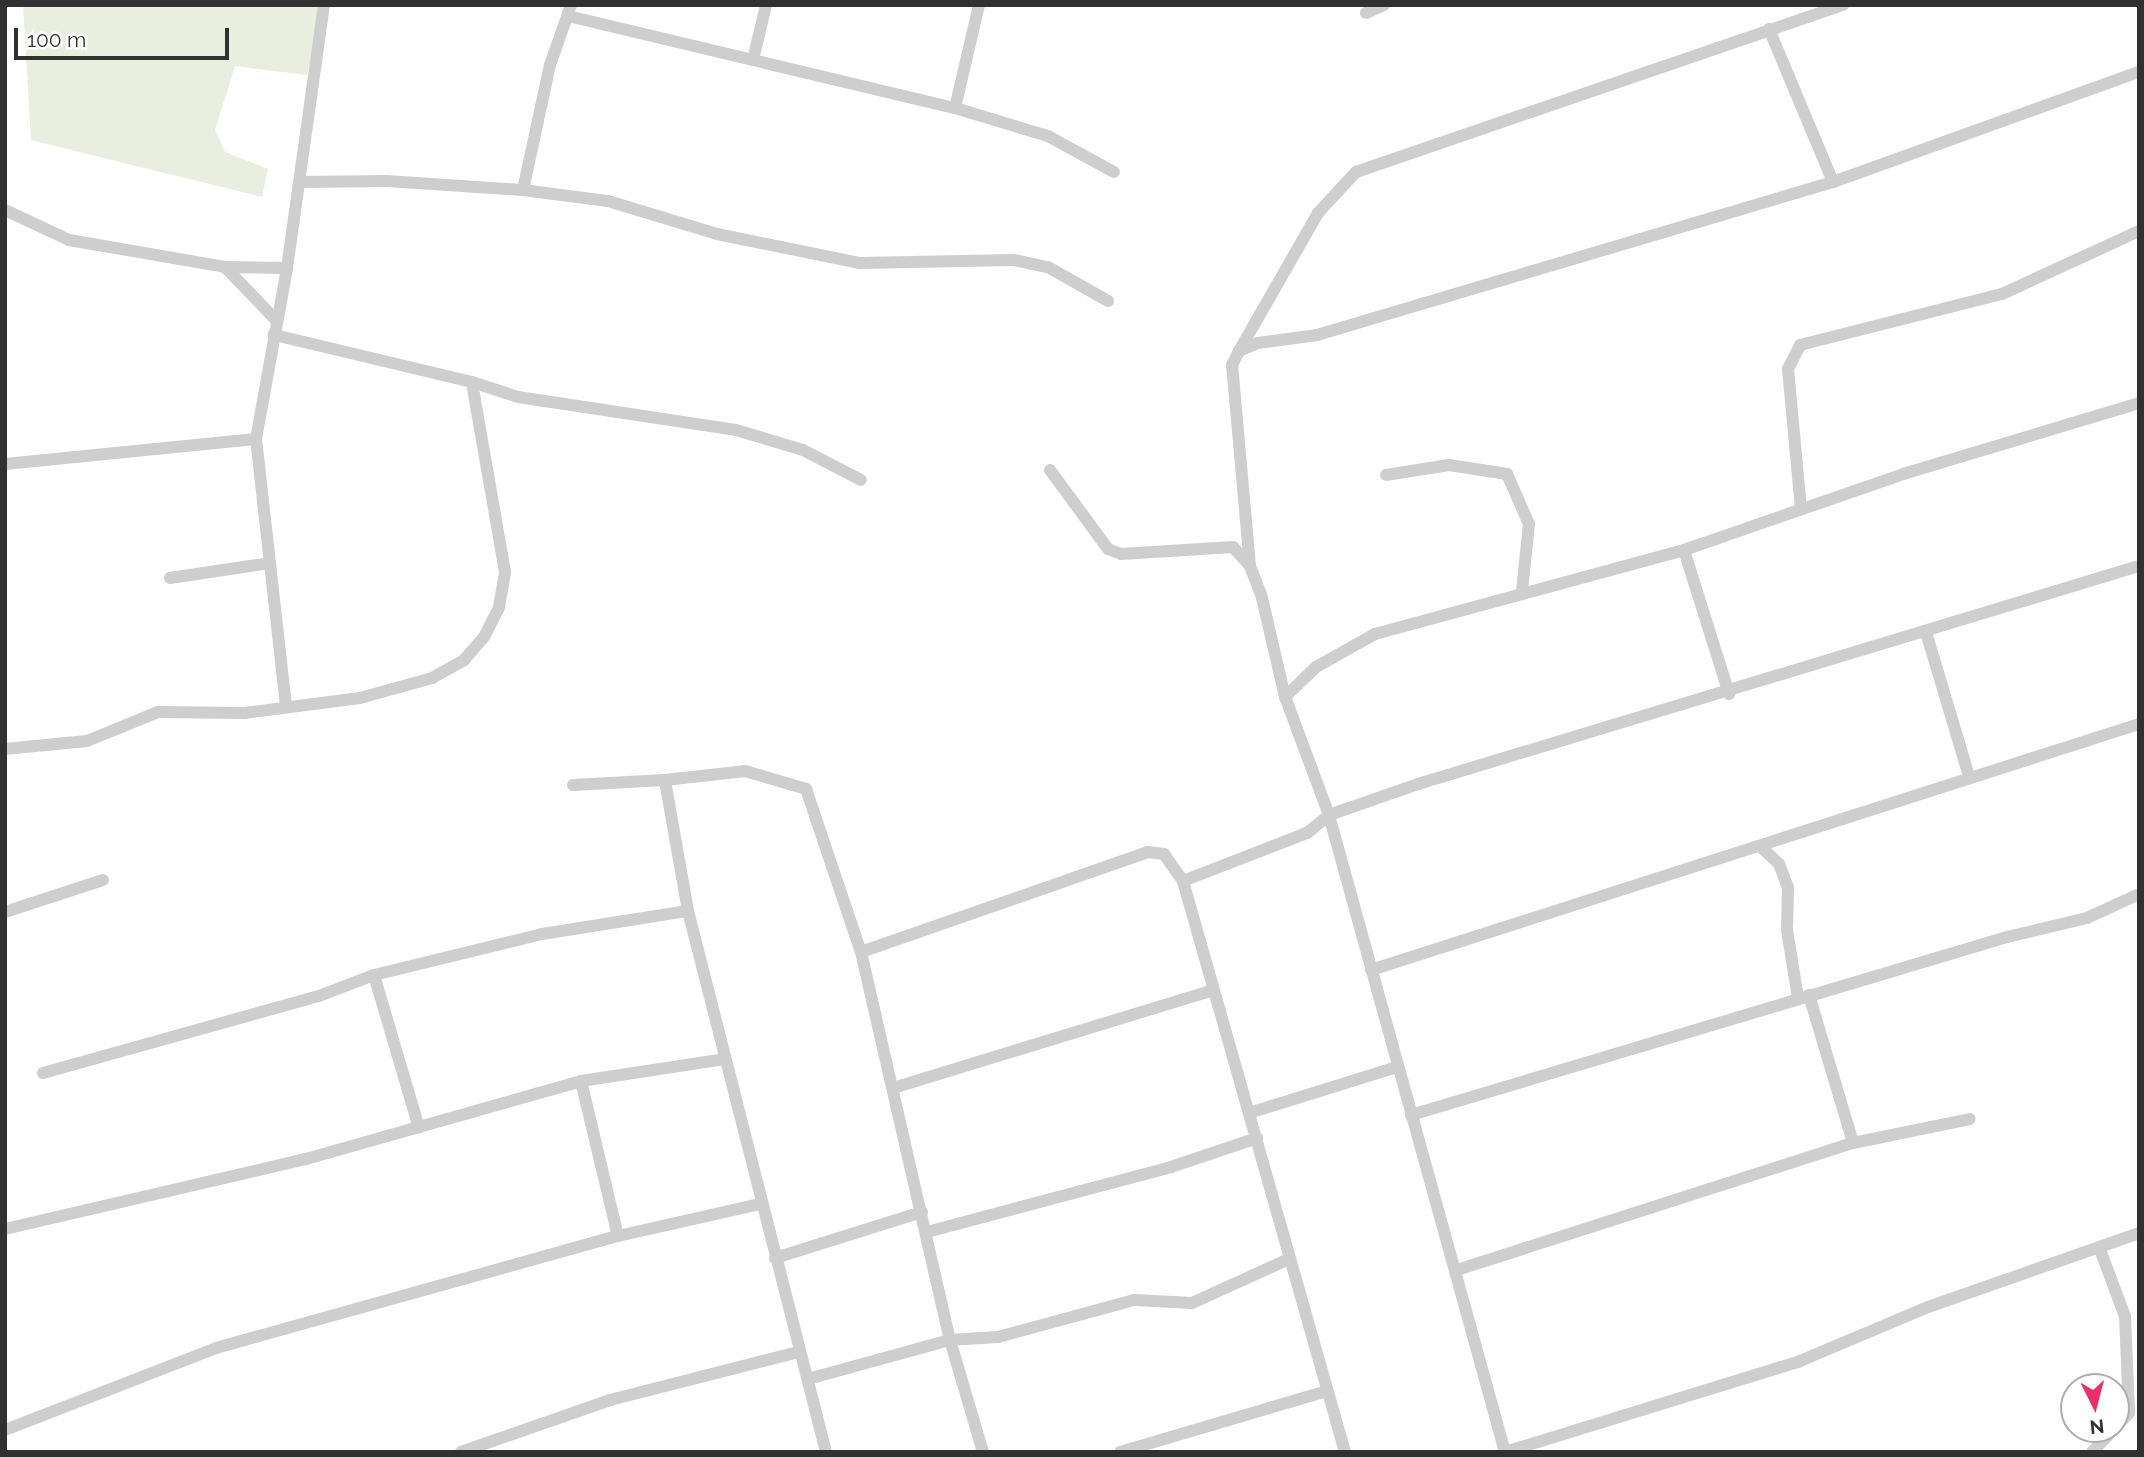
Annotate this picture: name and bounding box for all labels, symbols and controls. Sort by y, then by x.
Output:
scale bar [18,14,233,58]
text: 100 m [27,27,86,52]
north arrow [2060,1373,2130,1443]
text: N [2089,1415,2105,1439]

